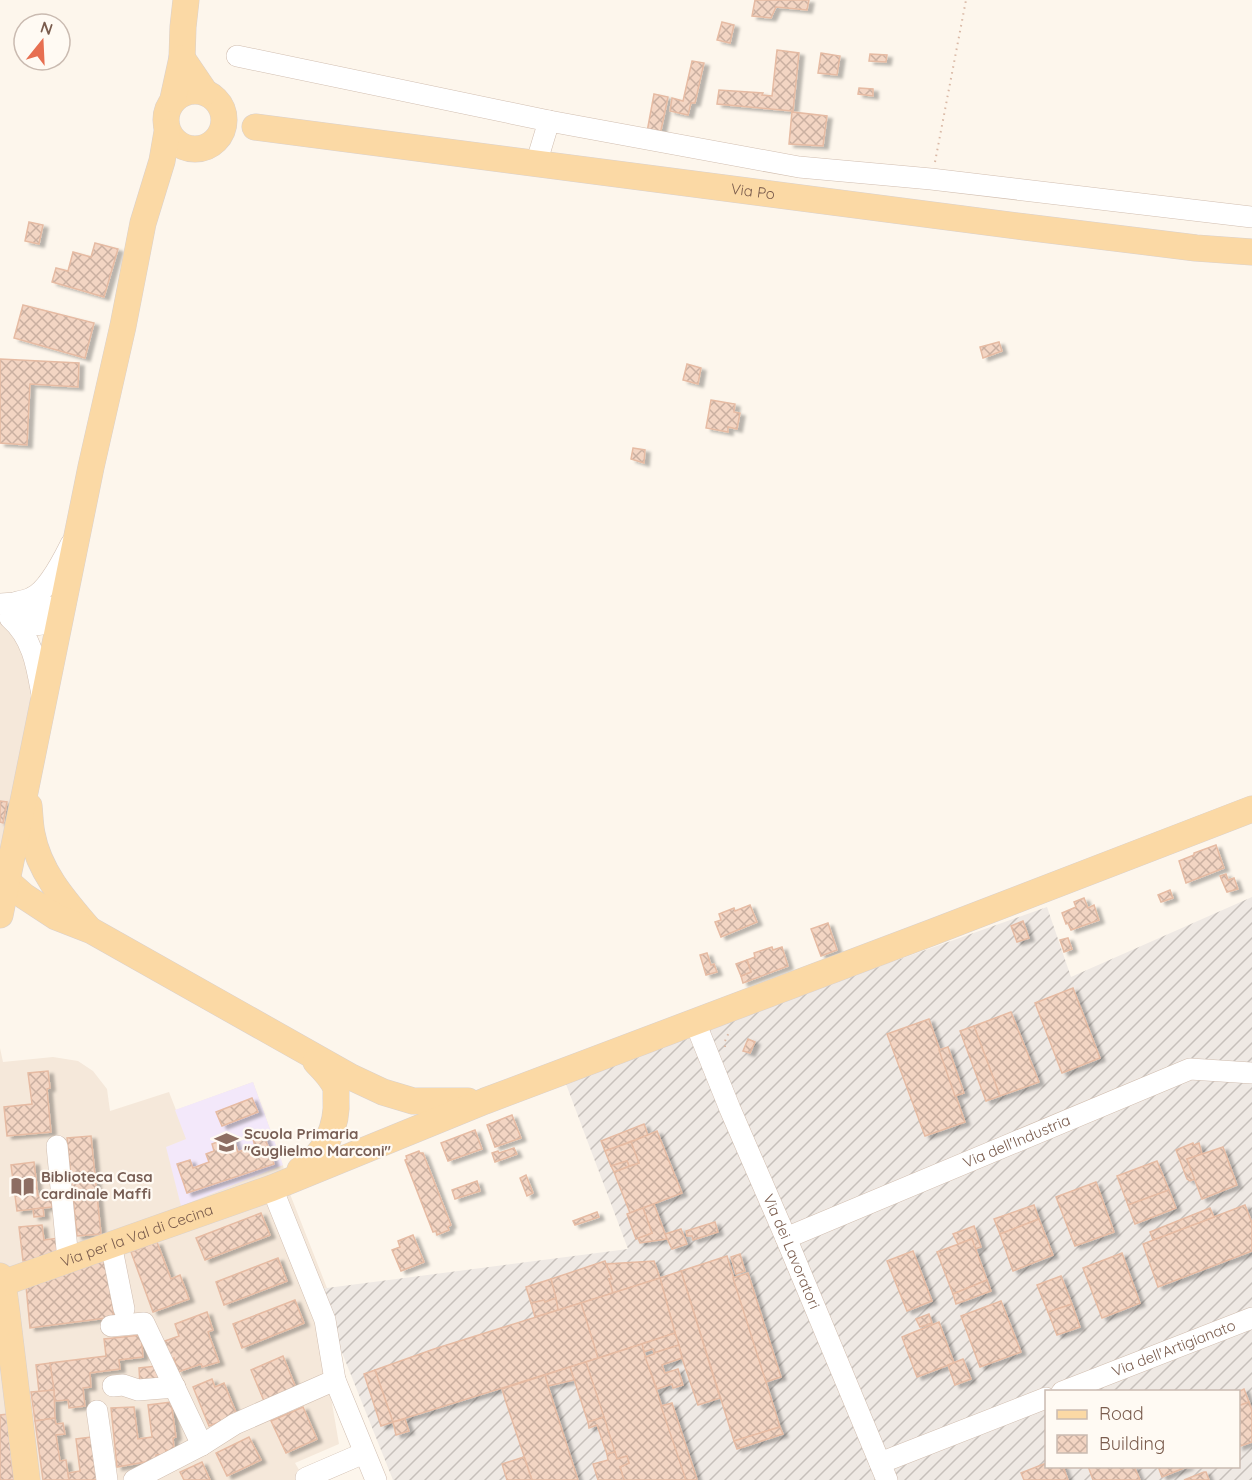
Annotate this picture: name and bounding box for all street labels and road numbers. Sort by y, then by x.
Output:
street label: Via Po [730,179,776,203]
street label: Via dell'Industria [960,1110,1073,1172]
street label: Via dei Lavoratori [759,1191,825,1312]
street label: Via per la Val di Cecina [58,1200,216,1271]
street label: Via dell'Artigianato [1109,1315,1238,1381]

